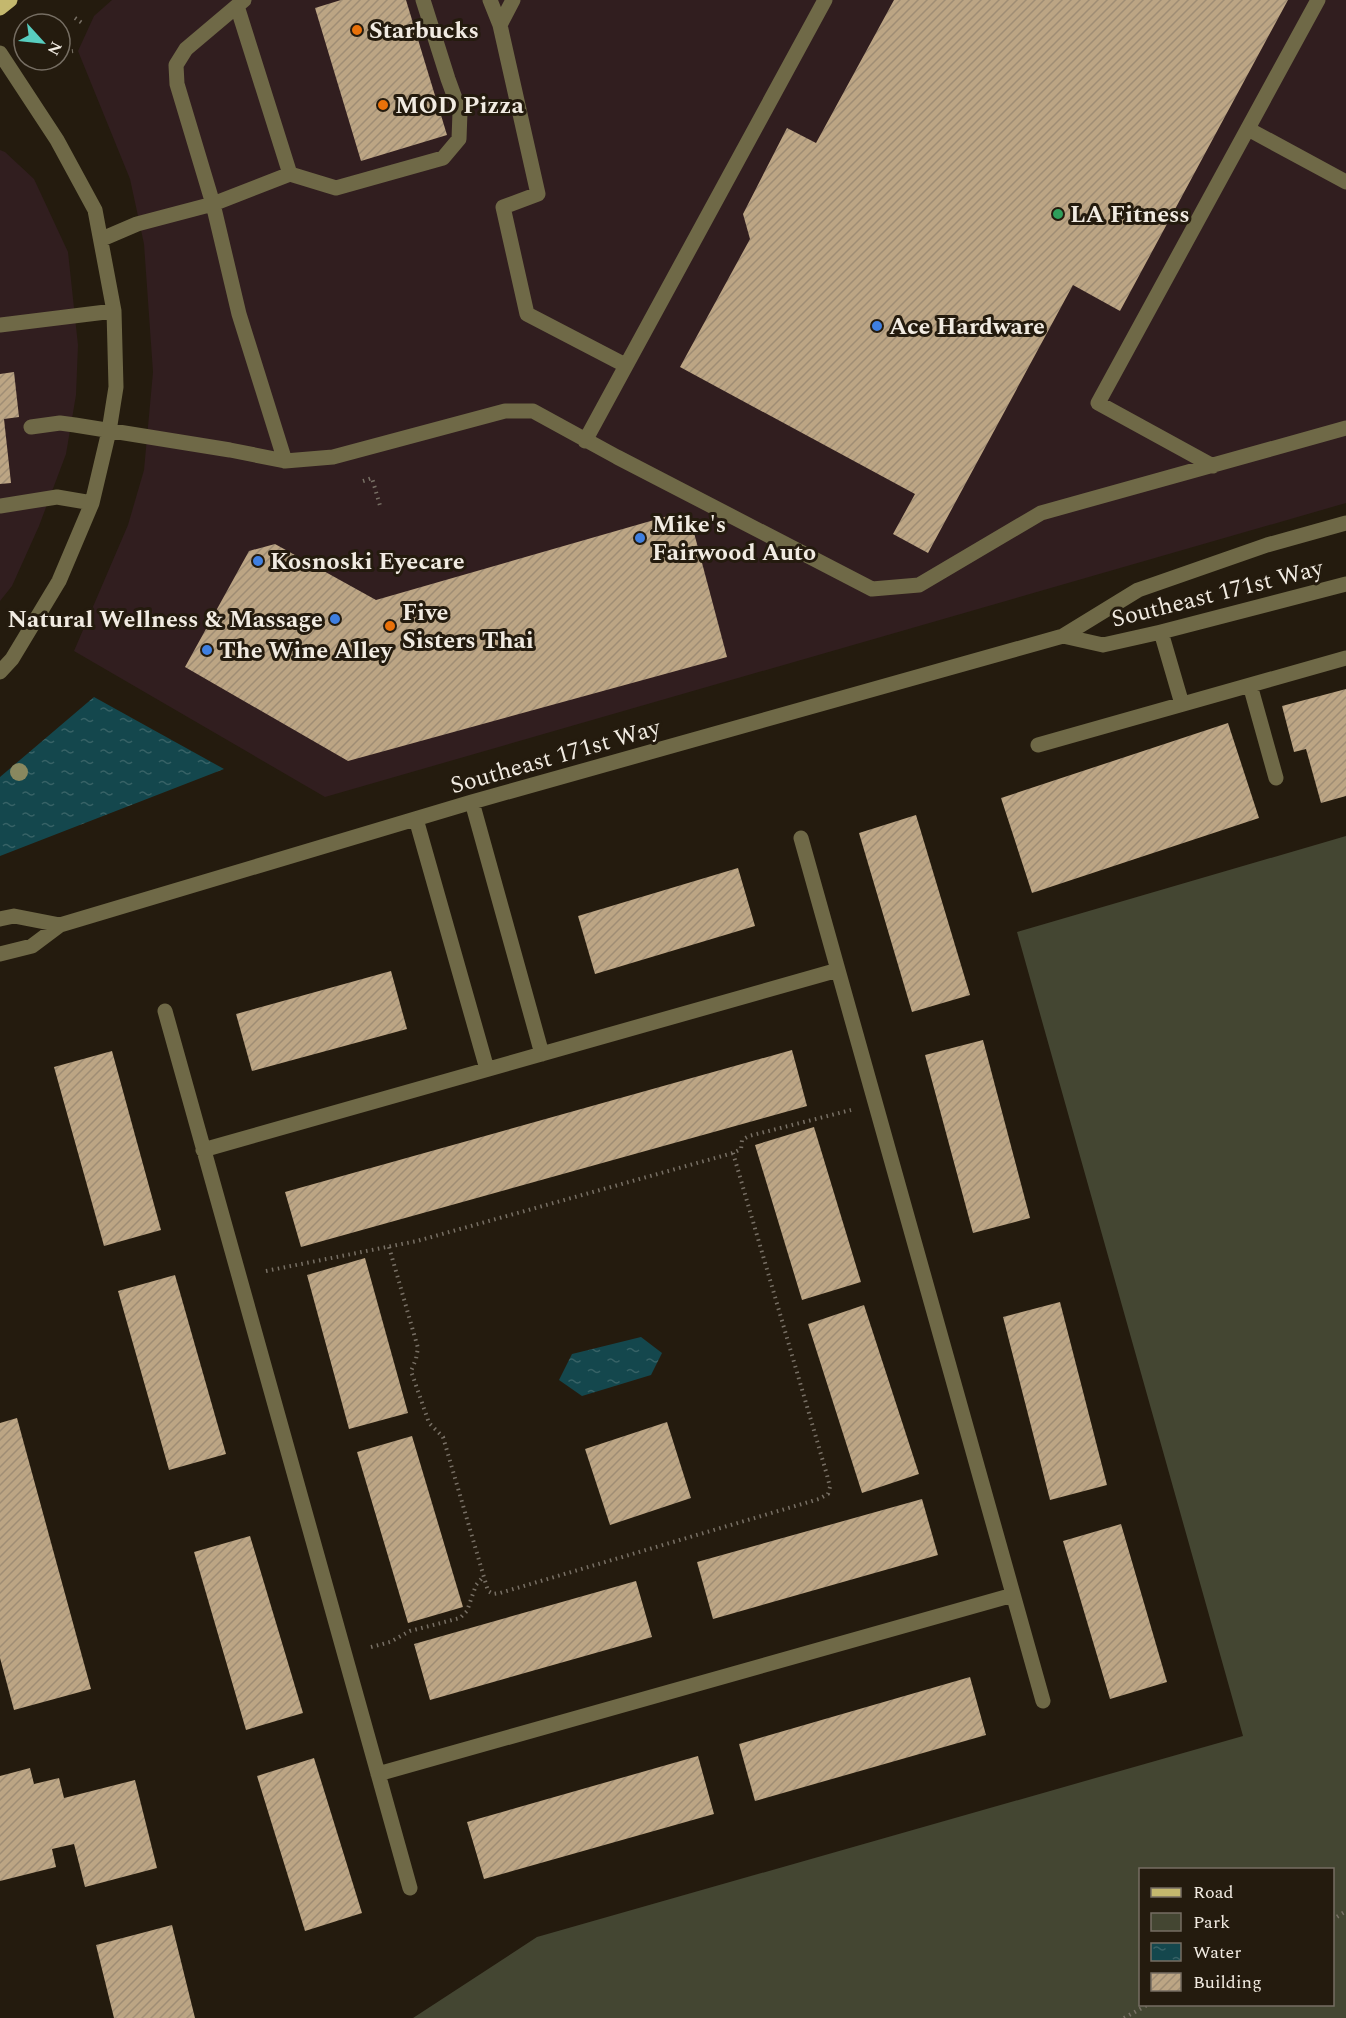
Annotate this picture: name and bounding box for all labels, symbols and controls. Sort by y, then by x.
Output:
north arrow [12,12,72,72]
place label: Starbucks [369,13,479,49]
marker: Starbucks [350,23,364,37]
text: N [41,37,68,60]
place label: MOD Pizza [395,88,524,124]
marker: MOD Pizza [376,98,390,112]
place label: LA Fitness [1070,197,1190,233]
marker: LA Fitness [1051,207,1065,221]
place label: Ace Hardware [889,309,1045,345]
marker: Ace Hardware [870,319,884,333]
place label: Mike's Fairwood Auto [652,507,816,571]
marker: Mike's Fairwood Auto [633,531,647,545]
place label: Kosnoski Eyecare [270,544,465,580]
street label: Southeast 171st Way [1108,550,1328,638]
marker: Kosnoski Eyecare [251,554,265,568]
place label: Five Sisters Thai [402,595,534,659]
place label: Natural Wellness & Massage [8,602,323,638]
marker: Natural Wellness & Massage [328,612,342,626]
marker: Five Sisters Thai [383,619,397,633]
place label: The Wine Alley [219,633,393,669]
marker: The Wine Alley [200,643,214,657]
street label: Southeast 171st Way [446,709,666,804]
legend [1139,1868,1334,2006]
text: Road [1193,1879,1234,1906]
text: Park [1193,1909,1230,1936]
text: Water [1193,1939,1241,1966]
text: Building [1193,1969,1262,1996]

